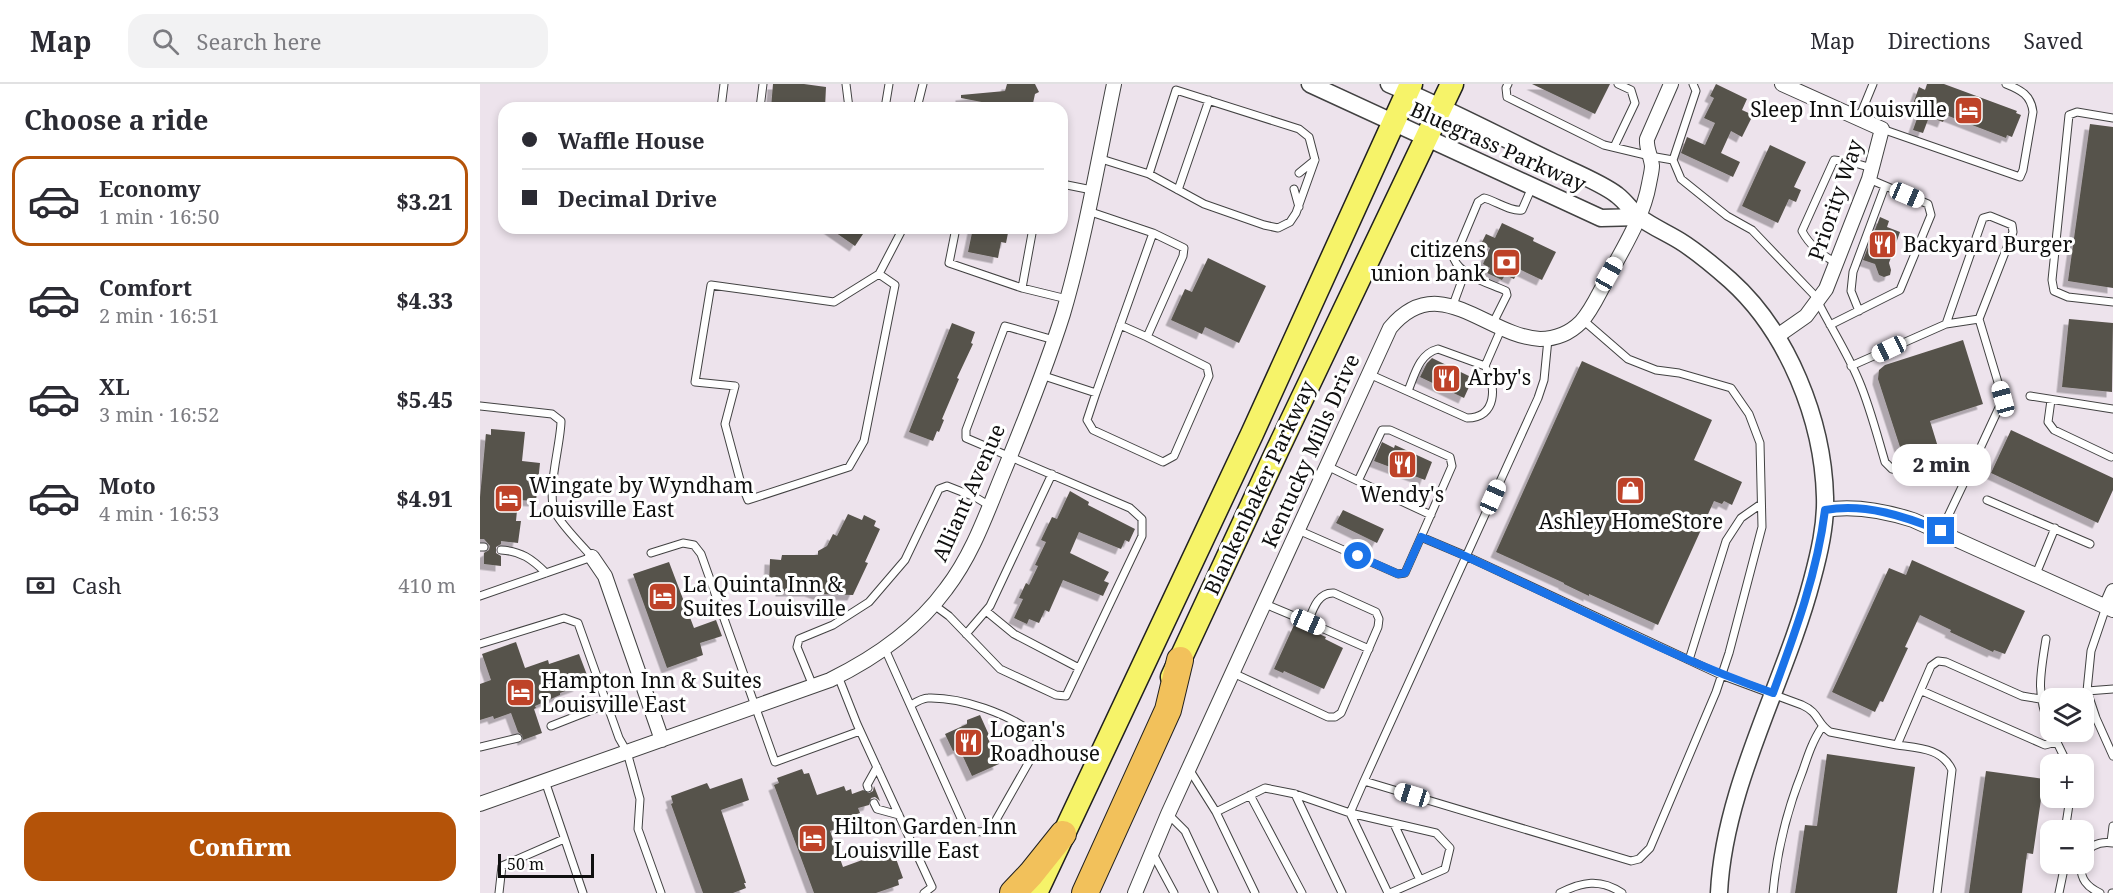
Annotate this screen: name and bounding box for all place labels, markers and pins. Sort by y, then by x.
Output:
hotel icon: Sleep Inn Louisville [1952,94,1984,126]
place label: Sleep Inn Louisville [1750,95,1947,123]
restaurant icon: Backyard Burger [1866,229,1898,261]
place label: Backyard Burger [1903,230,2073,258]
place label: citizens union bank [1371,235,1487,287]
bank icon: citizens union bank [1491,246,1523,278]
restaurant icon: Arby's [1431,362,1463,394]
place label: Arby's [1468,363,1531,391]
restaurant icon: Wendy's [1386,448,1418,480]
place label: Wingate by Wyndham Louisville East [529,471,754,523]
shop icon: Ashley HomeStore [1615,475,1647,507]
place label: Wendy's [1360,480,1444,508]
hotel icon: Wingate by Wyndham Louisville East [492,482,524,514]
place label: Ashley HomeStore [1539,507,1723,535]
place label: La Quinta Inn & Suites Louisville [683,570,846,622]
hotel icon: La Quinta Inn & Suites Louisville [646,581,678,613]
place label: Hampton Inn & Suites Louisville East [541,666,762,718]
hotel icon: Hampton Inn & Suites Louisville East [504,677,536,709]
place label: Logan's Roadhouse [990,715,1100,767]
restaurant icon: Logan's Roadhouse [953,726,985,758]
place label: Hilton Garden Inn Louisville East [834,812,1017,864]
hotel icon: Hilton Garden Inn Louisville East [797,823,829,855]

